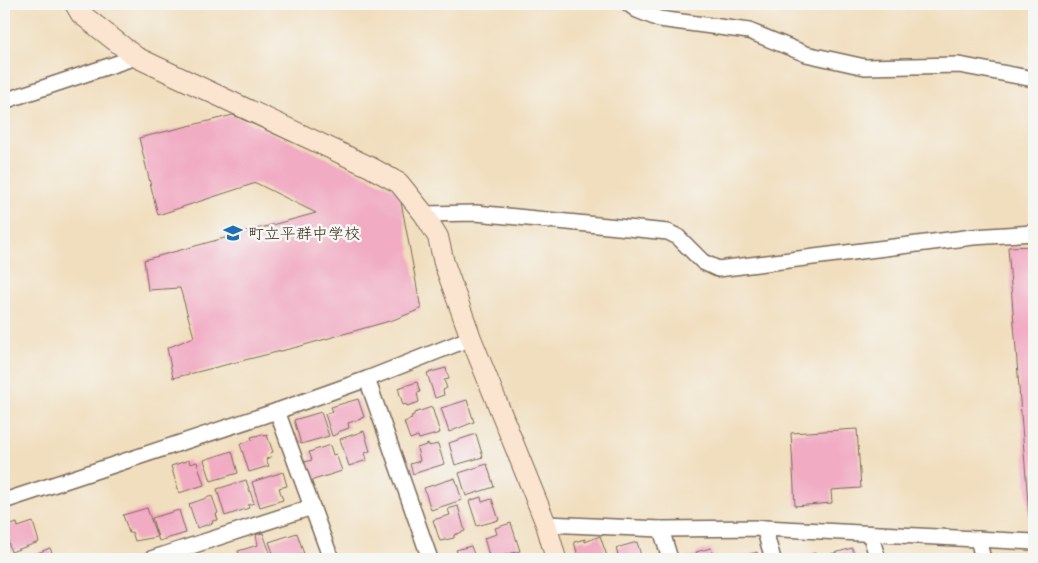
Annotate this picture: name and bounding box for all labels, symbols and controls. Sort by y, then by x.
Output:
school or university icon: 町立平群中学校 [222,222,244,244]
place label: 町立平群中学校 [248,224,360,247]

